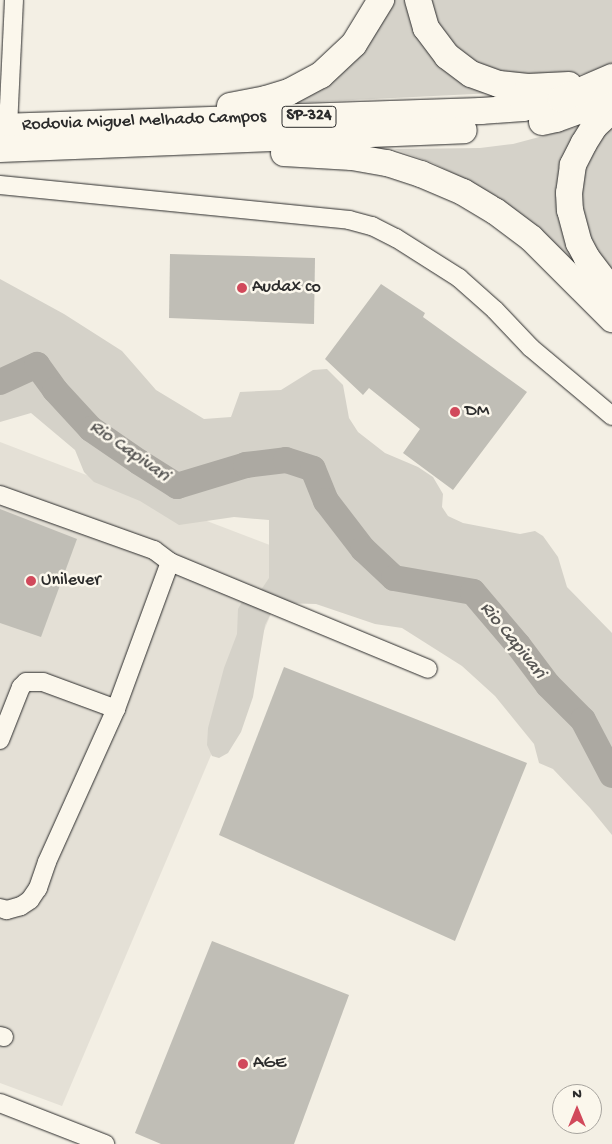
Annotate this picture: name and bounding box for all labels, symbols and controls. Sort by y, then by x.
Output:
road number: SP-324 [282,104,336,130]
street label: Rodovia Miguel Melhado Campos [22,107,266,137]
place label: Audax co [252,277,321,299]
marker: Audax co [236,282,248,294]
place label: DM [465,401,489,423]
marker: DM [449,406,461,418]
water label: Rio Capivari [85,416,173,488]
place label: Unilever [41,570,101,592]
marker: Unilever [25,575,37,587]
water label: Rio Capivari [474,598,550,684]
place label: AGE [253,1053,286,1075]
marker: AGE [237,1058,249,1070]
north arrow [552,1084,602,1134]
text: N [572,1086,582,1103]

